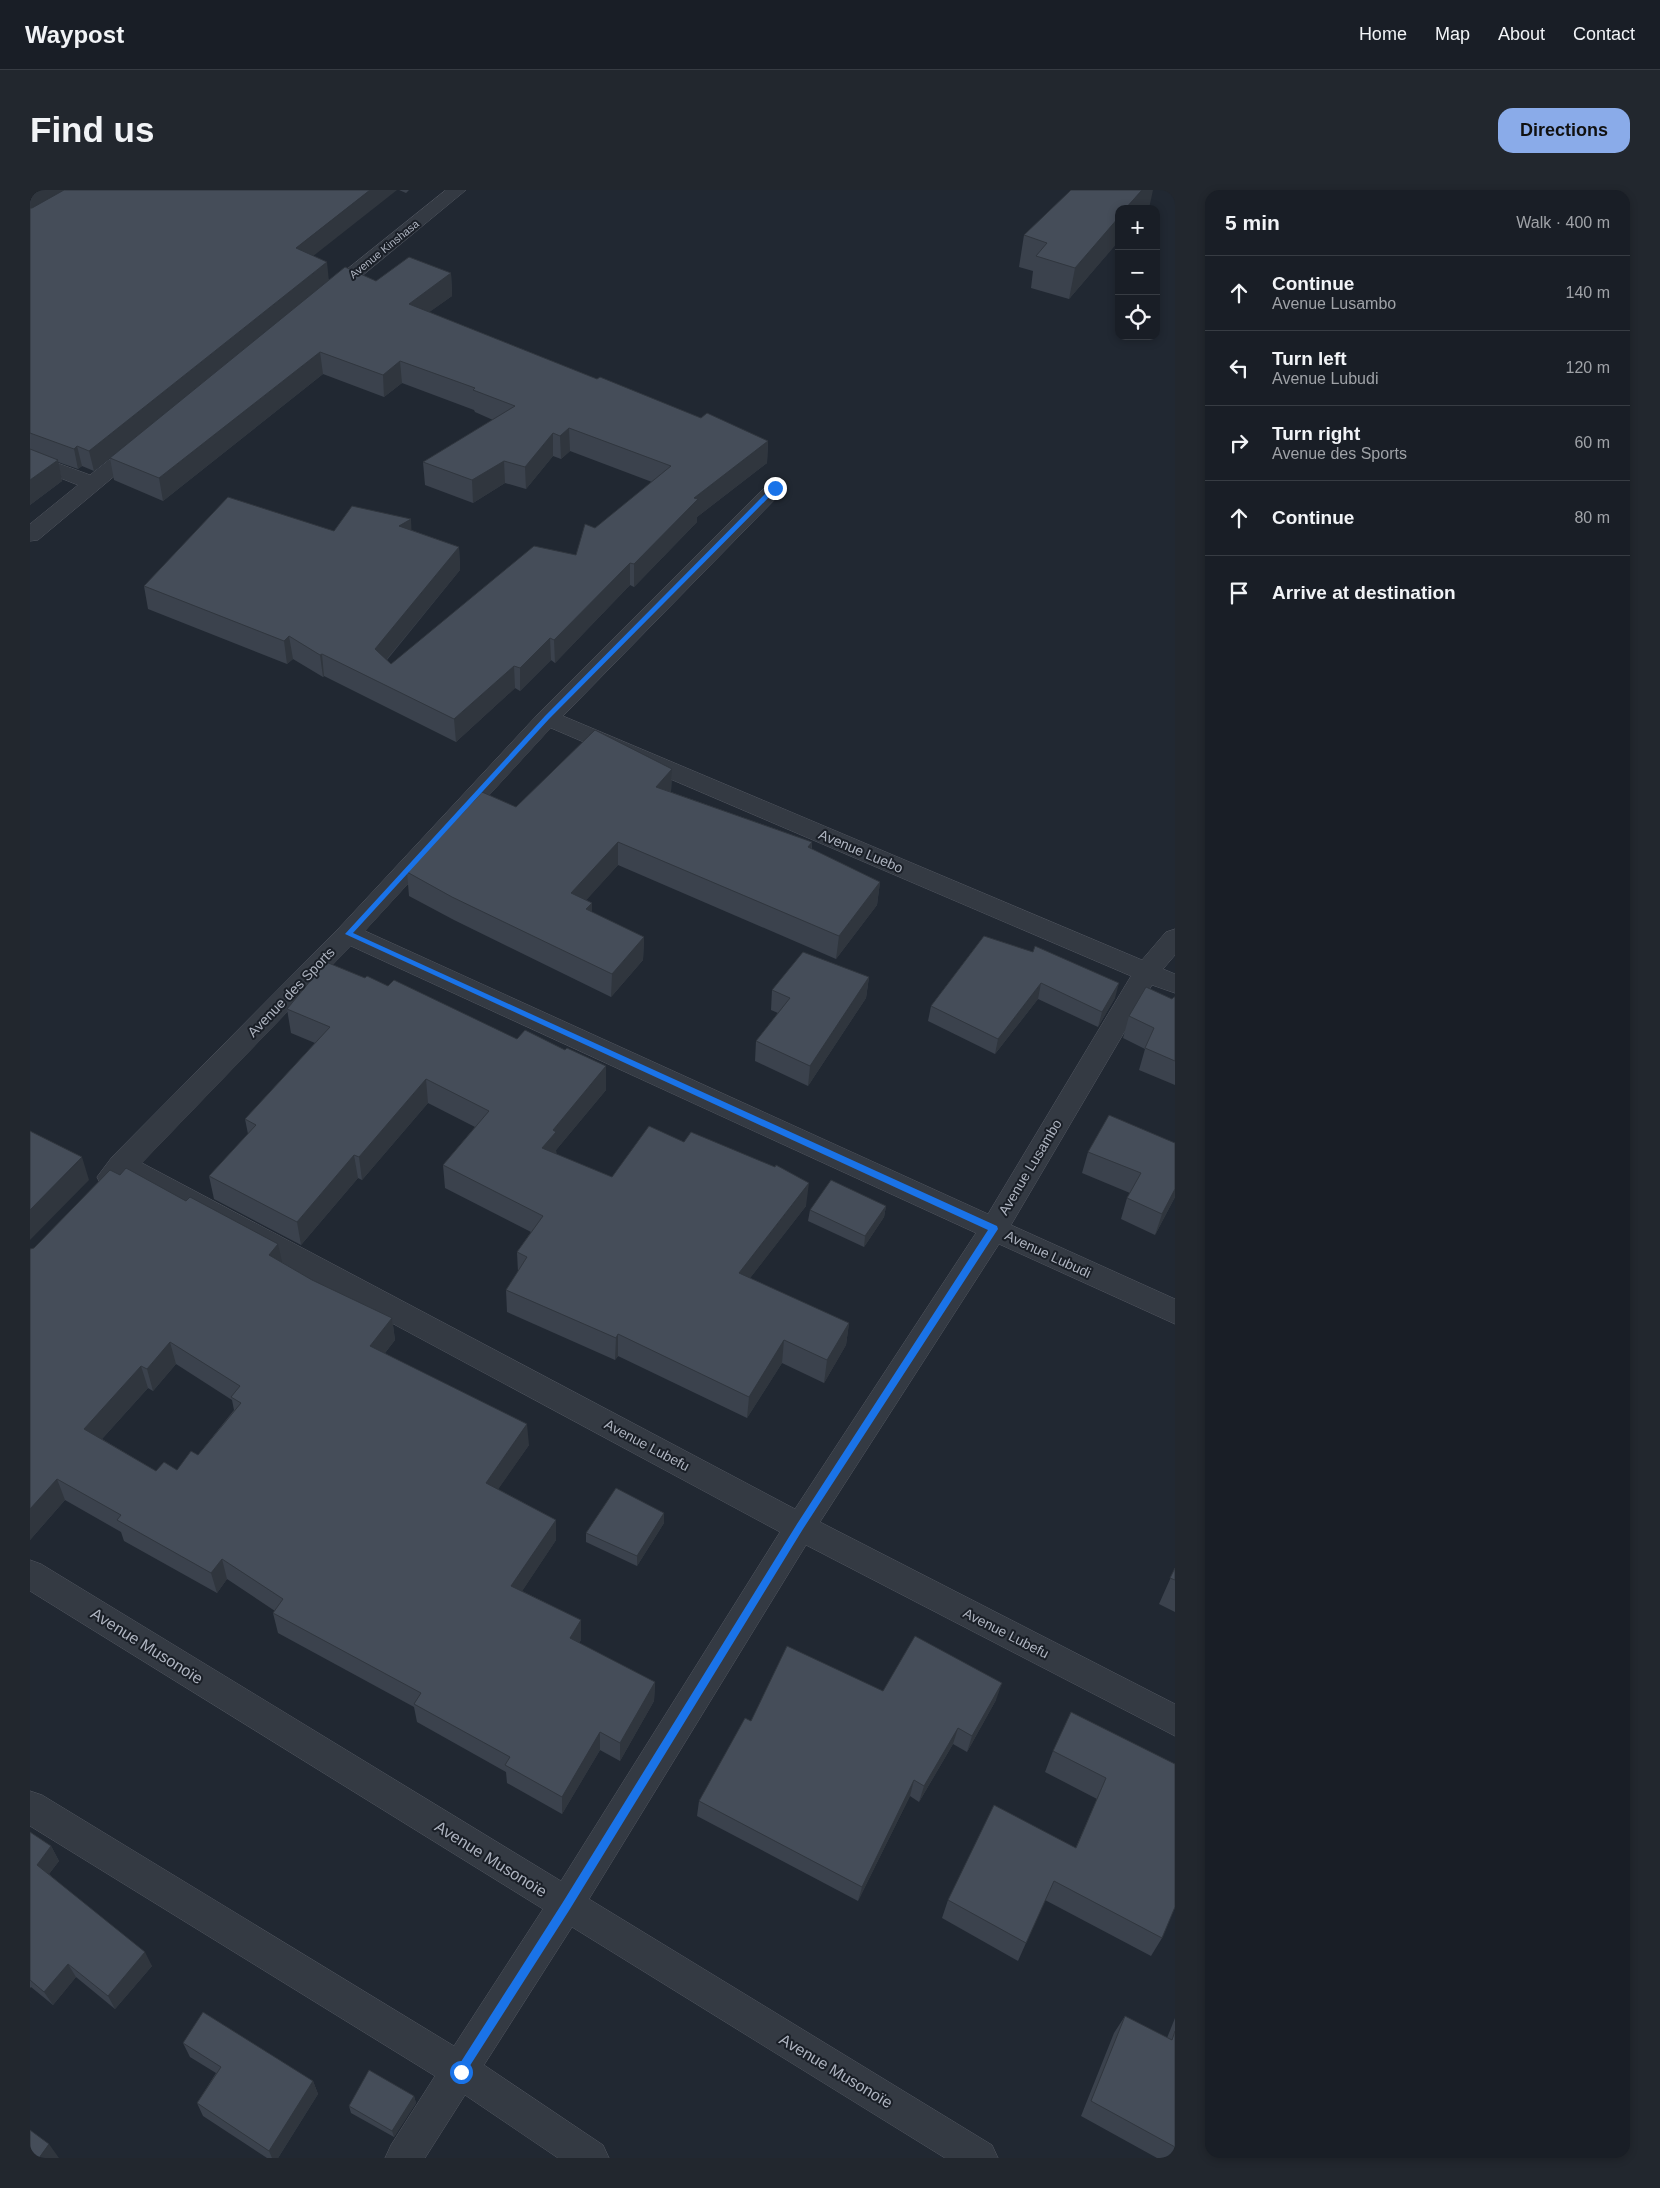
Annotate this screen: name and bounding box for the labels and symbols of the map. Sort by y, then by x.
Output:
street label: Avenue Kinshasa [347,217,422,281]
route end [764,477,787,500]
street label: Avenue Luebo [816,826,906,876]
street label: Avenue des Sports [244,944,338,1040]
street label: Avenue Lusambo [995,1116,1065,1218]
street label: Avenue Lubudi [1002,1227,1094,1281]
street label: Avenue Lubefu [602,1416,692,1474]
street label: Avenue Musonoïe [88,1605,206,1687]
street label: Avenue Lubefu [961,1605,1051,1661]
street label: Avenue Musonoïe [432,1818,550,1900]
street label: Avenue Musonoïe [776,2031,896,2111]
route start [450,2061,473,2084]

